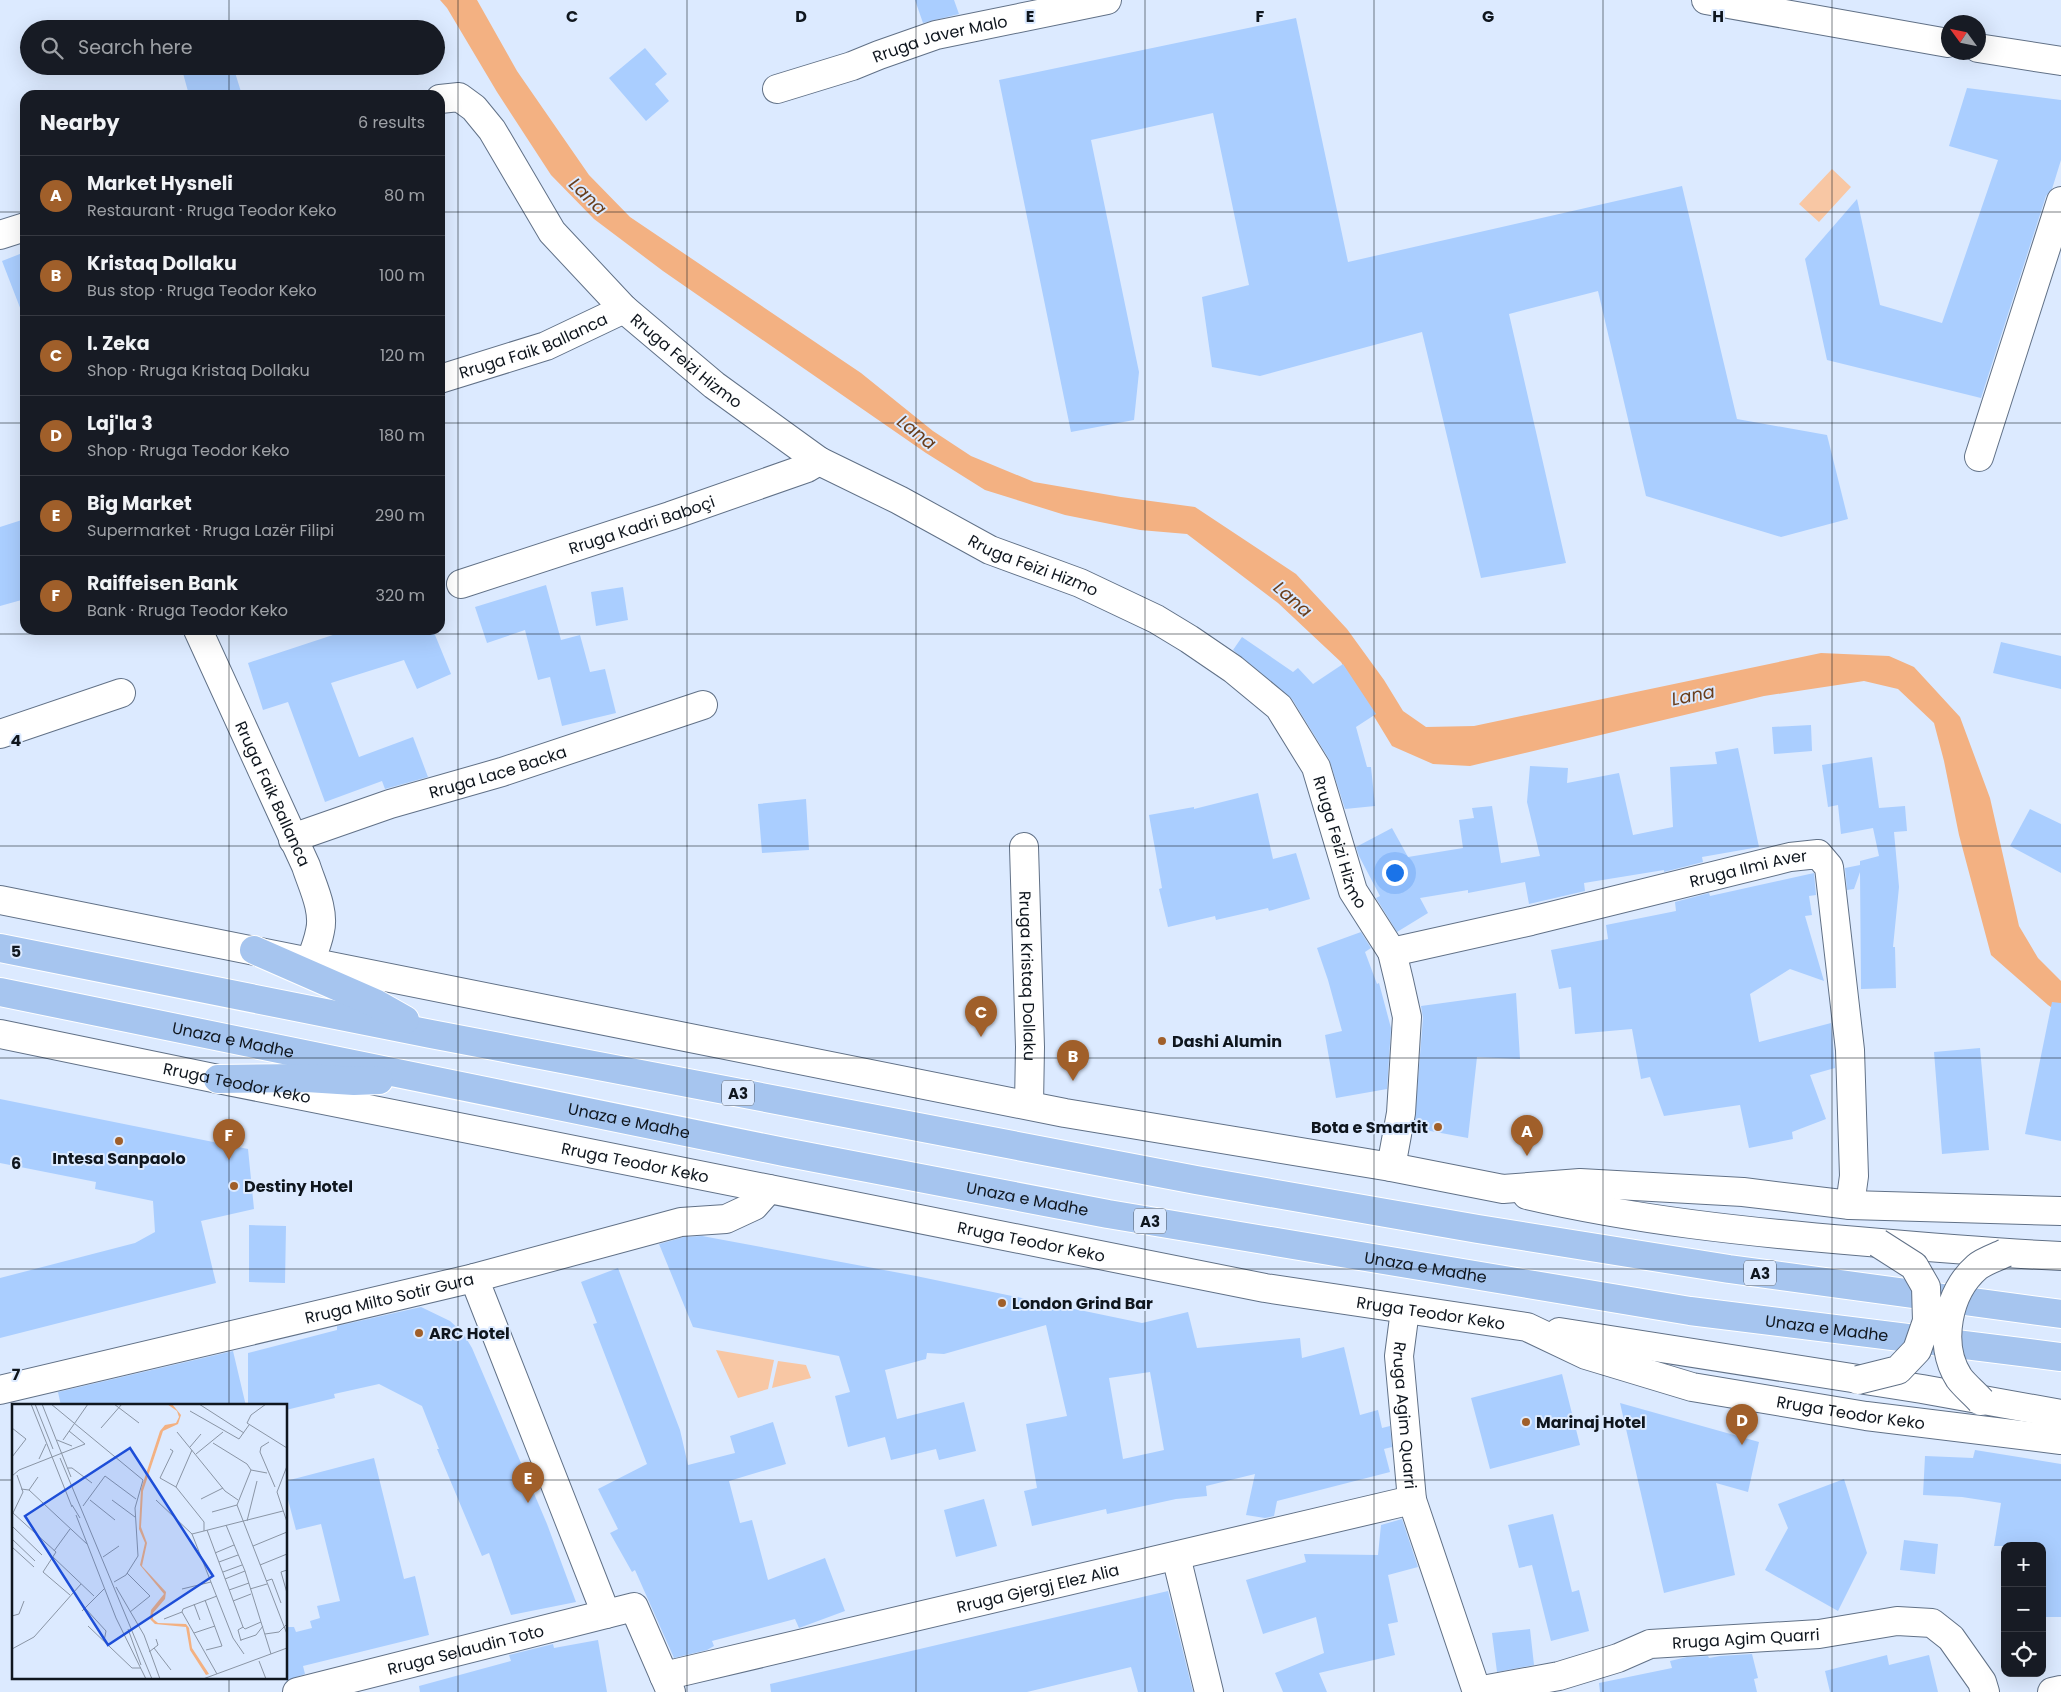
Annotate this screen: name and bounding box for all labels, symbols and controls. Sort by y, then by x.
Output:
text: C [566,5,578,28]
text: D [795,5,807,28]
text: E [1026,5,1034,28]
text: F [1256,5,1265,28]
text: G [1482,5,1494,28]
text: H [1712,5,1724,28]
street label: Rruga Javer Malo [869,9,1009,68]
north arrow [1941,15,1986,60]
search box [20,20,445,75]
icon: search [38,34,66,62]
text: Search here [78,34,192,61]
text: Nearby [40,108,120,137]
text: 6 results [358,111,425,134]
text: Market Hysneli [87,170,233,197]
water label: Lana [564,172,612,220]
text: A [50,184,62,207]
text: 80 m [384,184,425,207]
text: Restaurant · Rruga Teodor Keko [87,199,337,222]
text: Kristaq Dollaku [87,250,237,277]
text: B [51,264,61,287]
text: 100 m [379,264,425,287]
text: Bus stop · Rruga Teodor Keko [87,279,317,302]
street label: Rruga Faik Ballanca [456,307,611,384]
street label: Rruga Feizi Hizmo [626,308,747,413]
text: I. Zeka [87,330,150,357]
text: C [50,344,62,367]
text: 120 m [380,344,425,367]
text: Shop · Rruga Kristaq Dollaku [87,359,310,382]
water label: Lana [892,409,942,455]
text: Laj'la 3 [87,410,153,437]
text: D [50,424,62,447]
text: 180 m [379,424,425,447]
text: Shop · Rruga Teodor Keko [87,439,290,462]
text: Big Market [87,490,192,517]
street label: Rruga Kadri Baboçi [566,490,718,560]
text: E [52,504,60,527]
text: 290 m [375,504,425,527]
text: Supermarket · Rruga Lazër Filipi [87,519,334,542]
street label: Rruga Feizi Hizmo [964,529,1102,602]
text: Raiffeisen Bank [87,570,238,597]
water label: Lana [1268,575,1318,623]
text: F [52,584,60,607]
text: 320 m [376,584,425,607]
text: Bank · Rruga Teodor Keko [87,599,288,622]
water label: Lana [1669,679,1717,711]
street label: Rruga Faik Ballanca [230,717,316,870]
text: 4 [11,729,22,752]
street label: Rruga Lace Backa [426,740,570,804]
street label: Rruga Feizi Hizmo [1308,773,1373,913]
street label: Rruga Ilmi Aver [1687,844,1808,893]
your location [1382,860,1408,886]
street label: Rruga Kristaq Dollaku [1014,890,1042,1061]
text: 5 [11,940,21,963]
pin: C [965,996,997,1037]
street label: Unaza e Madhe [170,1016,296,1063]
place label: Dashi Alumin [1172,1030,1282,1053]
marker: Dashi Alumin [1156,1035,1168,1047]
pin: B [1057,1040,1089,1081]
street label: Rruga Teodor Keko [161,1056,313,1109]
road number: A3 [722,1080,754,1106]
street label: Unaza e Madhe [566,1097,692,1144]
pin: A [1511,1115,1543,1156]
place label: Bota e Smartit [1311,1116,1428,1139]
pin: F [213,1119,245,1160]
marker: Bota e Smartit [1432,1121,1444,1133]
marker: Intesa Sanpaolo [113,1135,125,1147]
street label: Rruga Teodor Keko [559,1136,711,1188]
place label: Intesa Sanpaolo [52,1147,186,1170]
text: 6 [11,1152,21,1175]
place label: Destiny Hotel [244,1175,353,1198]
street label: Unaza e Madhe [964,1176,1091,1222]
marker: Destiny Hotel [228,1180,240,1192]
road number: A3 [1134,1208,1166,1234]
street label: Rruga Teodor Keko [956,1215,1107,1267]
street label: Unaza e Madhe [1362,1245,1489,1288]
road number: A3 [1744,1260,1776,1286]
street label: Rruga Milto Sotir Gura [302,1267,476,1329]
street label: Rruga Teodor Keko [1355,1290,1507,1335]
place label: London Grind Bar [1012,1292,1153,1315]
marker: London Grind Bar [996,1297,1008,1309]
street label: Unaza e Madhe [1764,1309,1890,1347]
place label: ARC Hotel [429,1322,510,1345]
marker: ARC Hotel [413,1327,425,1339]
street label: Rruga Agim Quarri [1387,1340,1422,1490]
text: 7 [12,1363,21,1386]
street label: Rruga Teodor Keko [1775,1390,1926,1435]
inset map [12,1404,288,1680]
pin: D [1726,1404,1758,1445]
place label: Marinaj Hotel [1536,1411,1646,1434]
marker: Marinaj Hotel [1520,1416,1532,1428]
pin: E [512,1462,544,1503]
map controls [2001,1542,2046,1677]
button: + [2001,1542,2046,1587]
street label: Rruga Gjergj Elez Alia [954,1558,1121,1618]
button: − [2001,1587,2046,1632]
street label: Rruga Selaudin Toto [385,1619,546,1680]
street label: Rruga Agim Quarri [1671,1622,1820,1654]
button: locate [2001,1632,2046,1677]

